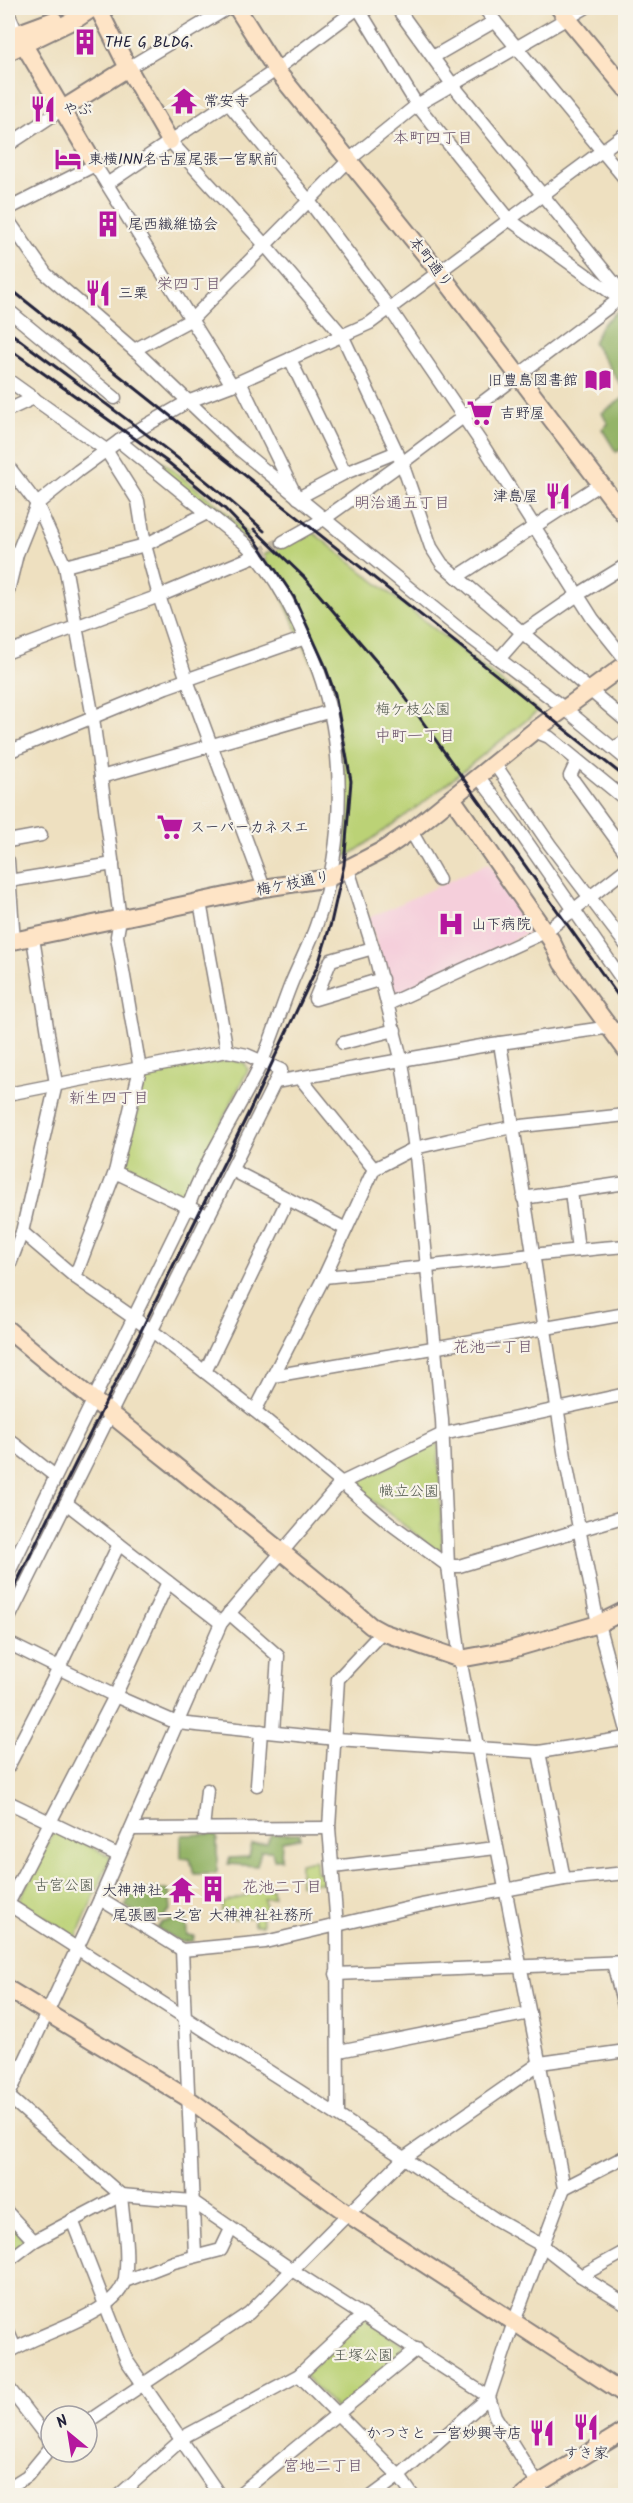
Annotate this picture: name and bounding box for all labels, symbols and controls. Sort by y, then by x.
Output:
building icon: THE G BLDG. [70,27,100,57]
place label: THE G BLDG. [105,31,193,55]
temple icon: 常安寺 [169,86,199,116]
place label: 常安寺 [204,90,249,114]
restaurant icon: やぶ [28,94,58,124]
place label: やぶ [63,98,92,122]
district label: 本町四丁目 [393,126,473,151]
hotel icon: 東横INN名古屋尾張一宮駅前 [53,144,83,174]
place label: 東横INN名古屋尾張一宮駅前 [88,148,278,172]
building icon: 尾西繊維協会 [93,209,123,239]
place label: 尾西繊維協会 [128,213,218,237]
street label: 本町通り [402,232,458,294]
district label: 栄四丁目 [157,272,221,297]
restaurant icon: 三栗 [83,278,113,308]
place label: 三栗 [118,282,148,306]
library icon: 旧豊島図書館 [583,365,613,395]
place label: 旧豊島図書館 [488,369,578,393]
supermarket icon: 吉野屋 [465,398,495,428]
place label: 吉野屋 [500,402,545,426]
restaurant icon: 津島屋 [543,481,573,511]
place label: 津島屋 [493,485,538,509]
district label: 明治通五丁目 [354,491,450,516]
park label: 梅ケ枝公園 [375,698,451,722]
district label: 中町一丁目 [375,724,455,749]
supermarket icon: スーパーカネスエ [155,812,185,842]
place label: スーパーカネスエ [190,816,309,840]
street label: 梅ケ枝通り [254,865,332,903]
hospital icon: 山下病院 [436,909,466,939]
place label: 山下病院 [471,913,531,937]
district label: 新生四丁目 [69,1086,149,1111]
district label: 花池一丁目 [453,1335,533,1360]
park label: 幟立公園 [379,1480,439,1504]
park label: 古宮公園 [34,1874,94,1898]
building icon: 尾張國一之宮 大神神社社務所 [198,1874,228,1904]
temple icon: 大神神社 [167,1875,197,1905]
district label: 花池二丁目 [242,1875,322,1900]
place label: 大神神社 [102,1879,162,1903]
place label: 尾張國一之宮 大神神社社務所 [112,1904,314,1928]
park label: 王塚公園 [333,2344,393,2368]
north arrow [39,2404,99,2464]
text: N [52,2409,73,2436]
restaurant icon: すき家 [571,2412,601,2442]
restaurant icon: かつさと 一宮妙興寺店 [527,2418,557,2448]
place label: かつさと 一宮妙興寺店 [366,2422,522,2446]
place label: すき家 [563,2442,609,2466]
district label: 宮地二丁目 [283,2454,363,2479]

